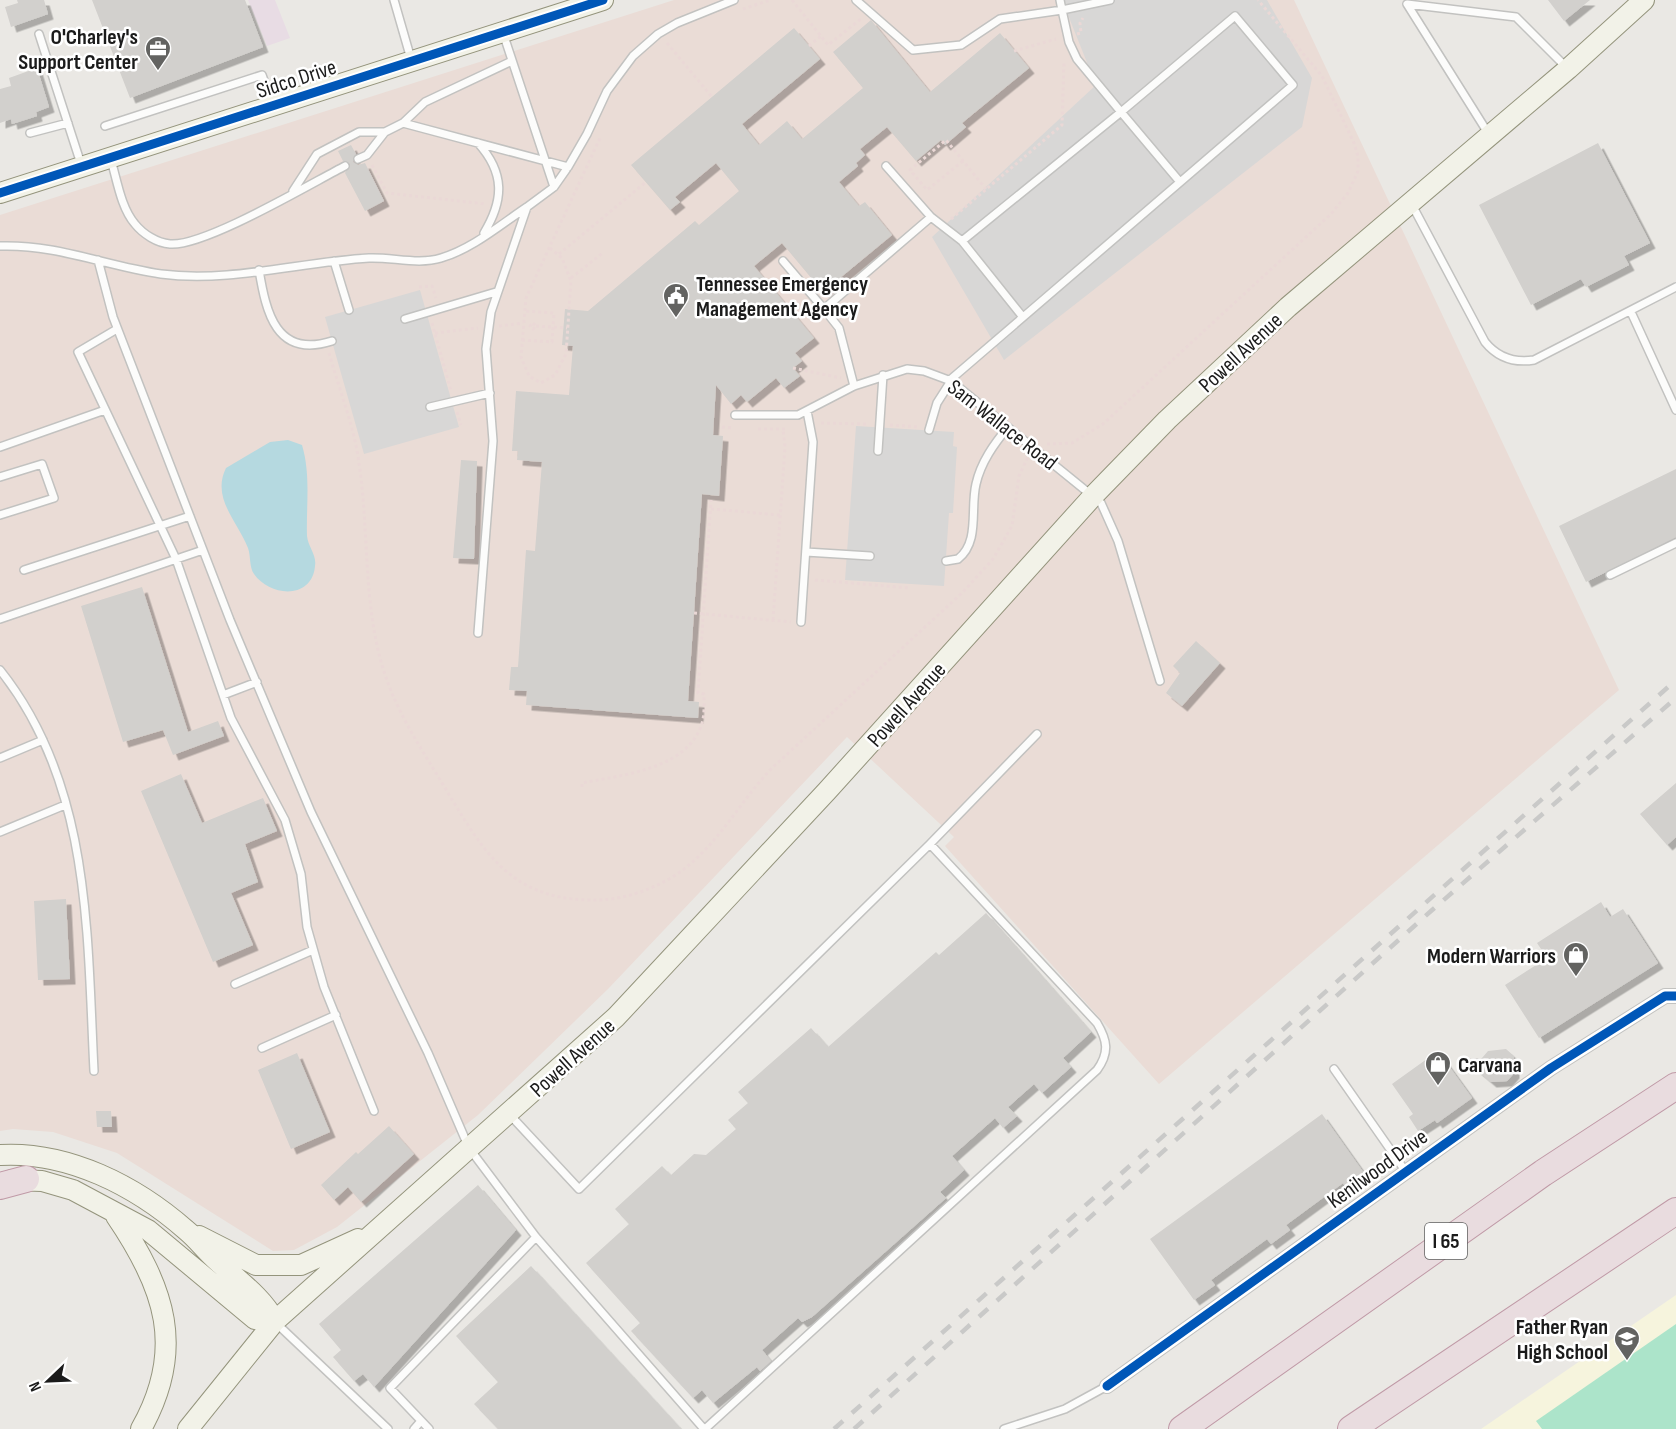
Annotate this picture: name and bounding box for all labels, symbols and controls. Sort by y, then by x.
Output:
place label: O'Charley's Support Center [18,24,138,76]
office icon: O'Charley's Support Center [143,34,173,72]
street label: Sidco Drive [253,54,340,105]
place label: Tennessee Emergency Management Agency [696,271,868,323]
public building icon: Tennessee Emergency Management Agency [661,281,691,319]
street label: Powell Avenue [1193,307,1289,399]
street label: Sam Wallace Road [942,374,1062,476]
street label: Powell Avenue [862,657,952,753]
shop icon: Modern Warriors [1561,940,1591,978]
place label: Modern Warriors [1427,943,1556,970]
street label: Powell Avenue [525,1013,621,1103]
shop icon: Carvana [1423,1049,1453,1087]
place label: Carvana [1458,1052,1522,1079]
street label: Kenilwood Drive [1322,1124,1433,1215]
road number: I 65 [1425,1223,1467,1259]
place label: Father Ryan High School [1516,1314,1608,1366]
school or university icon: Father Ryan High School [1612,1324,1642,1362]
north arrow [18,1351,78,1411]
text: N [25,1379,46,1394]

